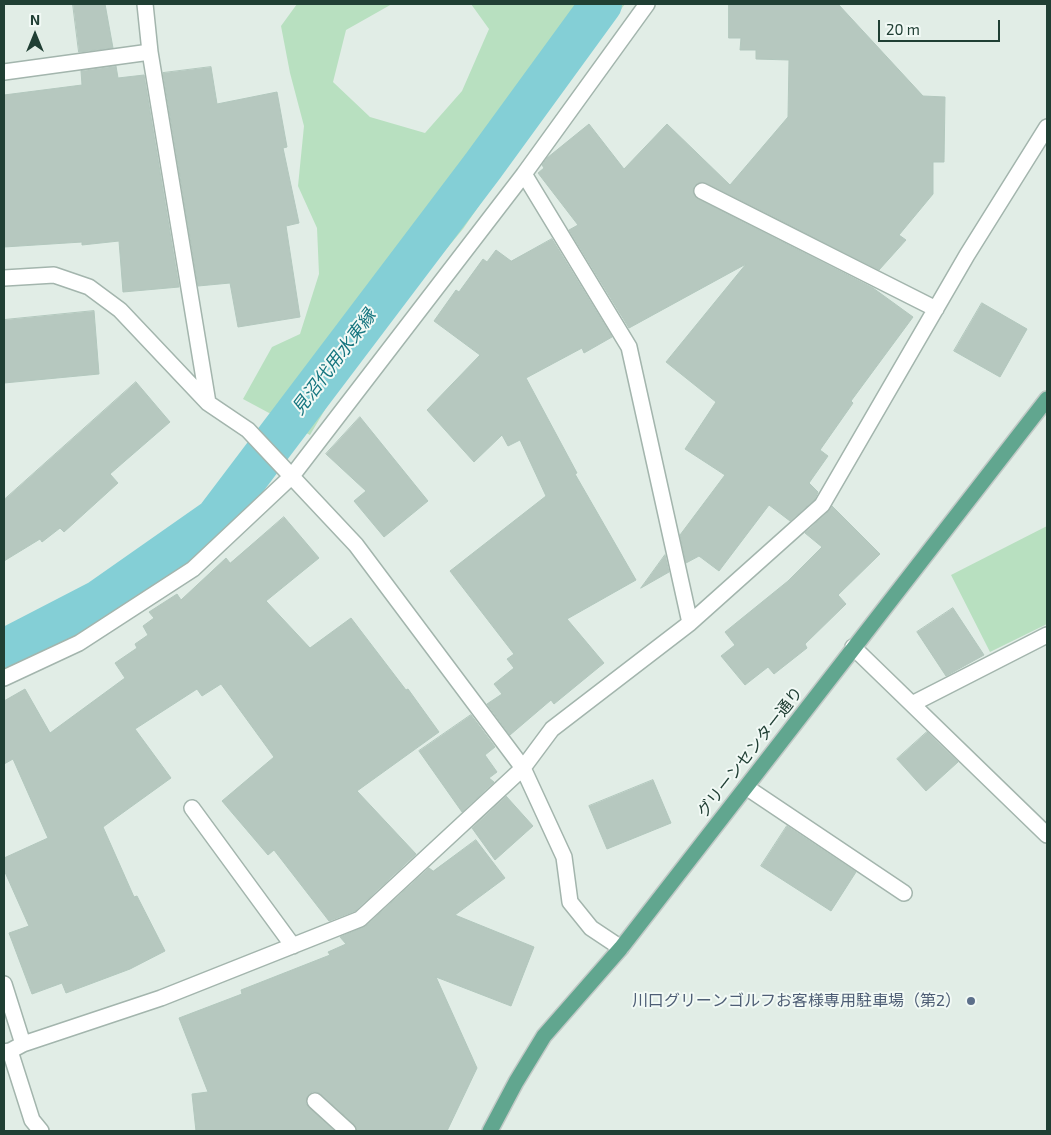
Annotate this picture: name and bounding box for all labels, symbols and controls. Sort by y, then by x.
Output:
north arrow [10,10,60,60]
scale bar [881,10,1004,42]
text: N [30,11,40,28]
text: 20 m [886,20,920,38]
water label: 見沼代用水東縁 [287,305,381,419]
street label: グリーンセンター通り [693,683,807,821]
place label: 川口グリーンゴルフお客様専用駐車場（第2） [632,991,961,1011]
marker: 川口グリーンゴルフお客様専用駐車場（第2） [965,995,977,1007]

